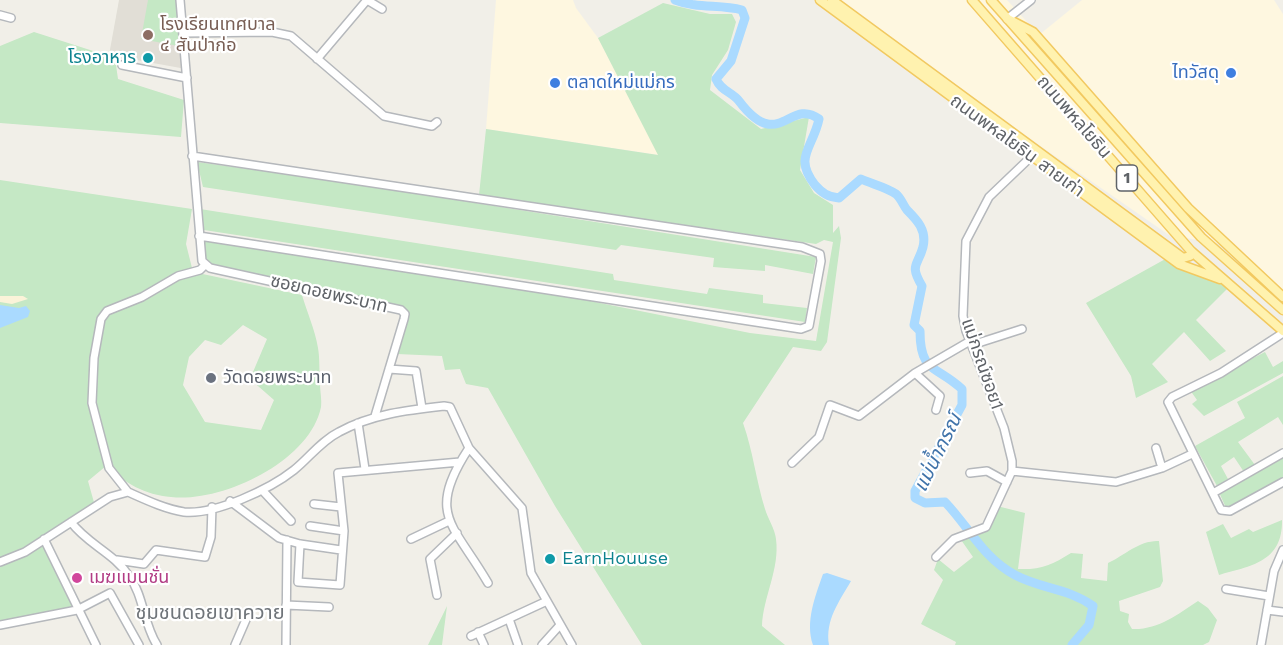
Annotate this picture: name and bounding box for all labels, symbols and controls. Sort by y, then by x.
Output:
place label: โรงเรียนเทศบาล ๔ สันป่าก่อ [160,14,275,57]
marker: โรงเรียนเทศบาล ๔ สันป่าก่อ [141,28,155,42]
place label: โรงอาหาร [68,47,136,69]
marker: โรงอาหาร [141,51,155,65]
place label: ไทวัสดุ [1172,62,1219,84]
marker: ไทวัสดุ [1224,66,1238,80]
street label: ถนนพหลโยธิน [1032,71,1116,163]
place label: ตลาดใหม่แม่กร [567,72,675,94]
marker: ตลาดใหม่แม่กร [548,76,562,90]
street label: ถนนพหลโยธิน สายเก่า [946,90,1088,202]
road number: 1 [1116,165,1138,191]
street label: ซอยดอยพระบาท [268,270,390,318]
street label: แม่กรณ์ซอย1 [956,315,1008,413]
place label: วัดดอยพระบาท [223,367,332,389]
marker: วัดดอยพระบาท [204,371,218,385]
water label: แม่น้ำกรณ์ [909,410,967,496]
place label: EarnHouuse [562,548,668,570]
marker: EarnHouuse [543,552,557,566]
place label: เมฆแมนชั่น [89,567,169,589]
marker: เมฆแมนชั่น [70,571,84,585]
district label: ชุมชนดอยเขาควาย [135,601,285,625]

